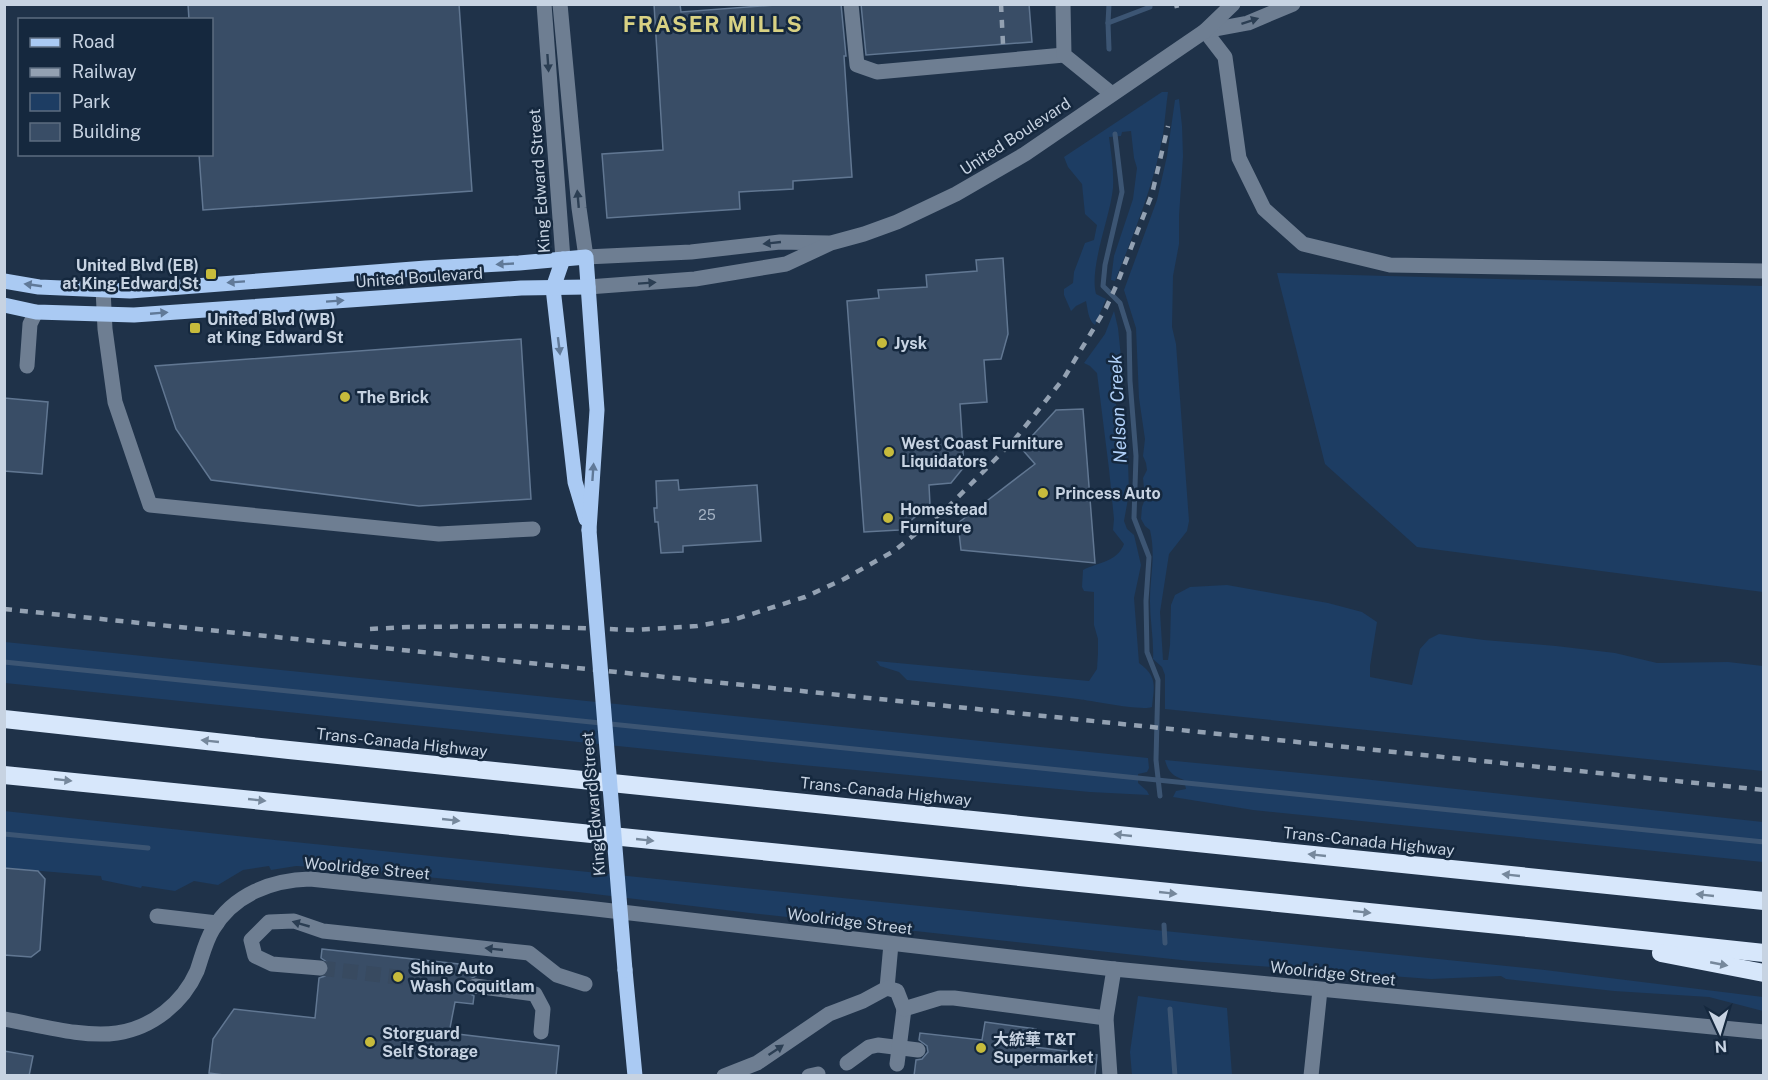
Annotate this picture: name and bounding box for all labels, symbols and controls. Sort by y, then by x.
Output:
district label: FRASER MILLS [623,11,803,37]
one-way arrow [1241,16,1259,25]
legend [18,18,213,156]
text: Road [72,31,115,52]
one-way arrow [543,53,553,72]
text: Railway [72,61,137,82]
text: Park [72,91,110,112]
street label: United Boulevard [956,94,1074,179]
street label: King Edward Street [525,108,554,254]
text: Building [72,121,141,142]
one-way arrow [573,190,583,209]
one-way arrow [763,238,782,248]
place label: United Blvd (EB) at King Edward St [62,256,199,293]
one-way arrow [496,260,515,269]
street label: United Boulevard [355,264,483,291]
marker: United Blvd (EB) at King Edward St [204,267,218,281]
one-way arrow [227,278,246,287]
one-way arrow [637,278,656,287]
one-way arrow [23,281,42,290]
one-way arrow [326,296,345,306]
one-way arrow [150,309,169,318]
place label: United Blvd (WB) at King Edward St [207,310,344,347]
marker: United Blvd (WB) at King Edward St [188,321,202,335]
place label: Jysk [894,334,927,353]
marker: Jysk [875,336,889,350]
one-way arrow [554,337,564,356]
water label: Nelson Creek [1104,354,1131,464]
place label: The Brick [357,388,429,407]
marker: The Brick [338,390,352,404]
place label: West Coast Furniture Liquidators [901,434,1063,471]
marker: West Coast Furniture Liquidators [882,445,896,459]
one-way arrow [588,462,598,481]
place label: Princess Auto [1055,484,1161,503]
marker: Princess Auto [1036,486,1050,500]
place label: Homestead Furniture [900,500,988,537]
house number: 25 [698,507,716,523]
marker: Homestead Furniture [881,511,895,525]
street label: Trans-Canada Highway [315,724,489,761]
street label: King Edward Street [578,731,609,877]
one-way arrow [201,737,220,746]
street label: Trans-Canada Highway [799,773,973,810]
one-way arrow [53,776,72,785]
one-way arrow [247,795,266,805]
one-way arrow [441,815,460,825]
street label: Trans-Canada Highway [1282,823,1456,860]
one-way arrow [1114,830,1133,840]
one-way arrow [635,835,654,845]
one-way arrow [1308,850,1327,860]
street label: Woolridge Street [303,854,431,883]
one-way arrow [1502,870,1521,880]
one-way arrow [1159,888,1178,898]
one-way arrow [1696,890,1715,900]
street label: Woolridge Street [786,904,914,939]
one-way arrow [1353,907,1372,917]
one-way arrow [292,919,310,928]
one-way arrow [484,944,503,954]
street label: Woolridge Street [1269,957,1397,990]
place label: Shine Auto Wash Coquitlam [410,959,535,996]
one-way arrow [1710,960,1729,969]
marker: Shine Auto Wash Coquitlam [391,970,405,984]
north arrow [1690,1002,1750,1062]
place label: Storguard Self Storage [382,1024,478,1061]
place label: 大統華 T&T Supermarket [993,1030,1094,1067]
marker: Storguard Self Storage [363,1035,377,1049]
text: N [1714,1037,1728,1056]
marker: 大統華 T&T Supermarket [974,1041,988,1055]
one-way arrow [768,1045,784,1056]

